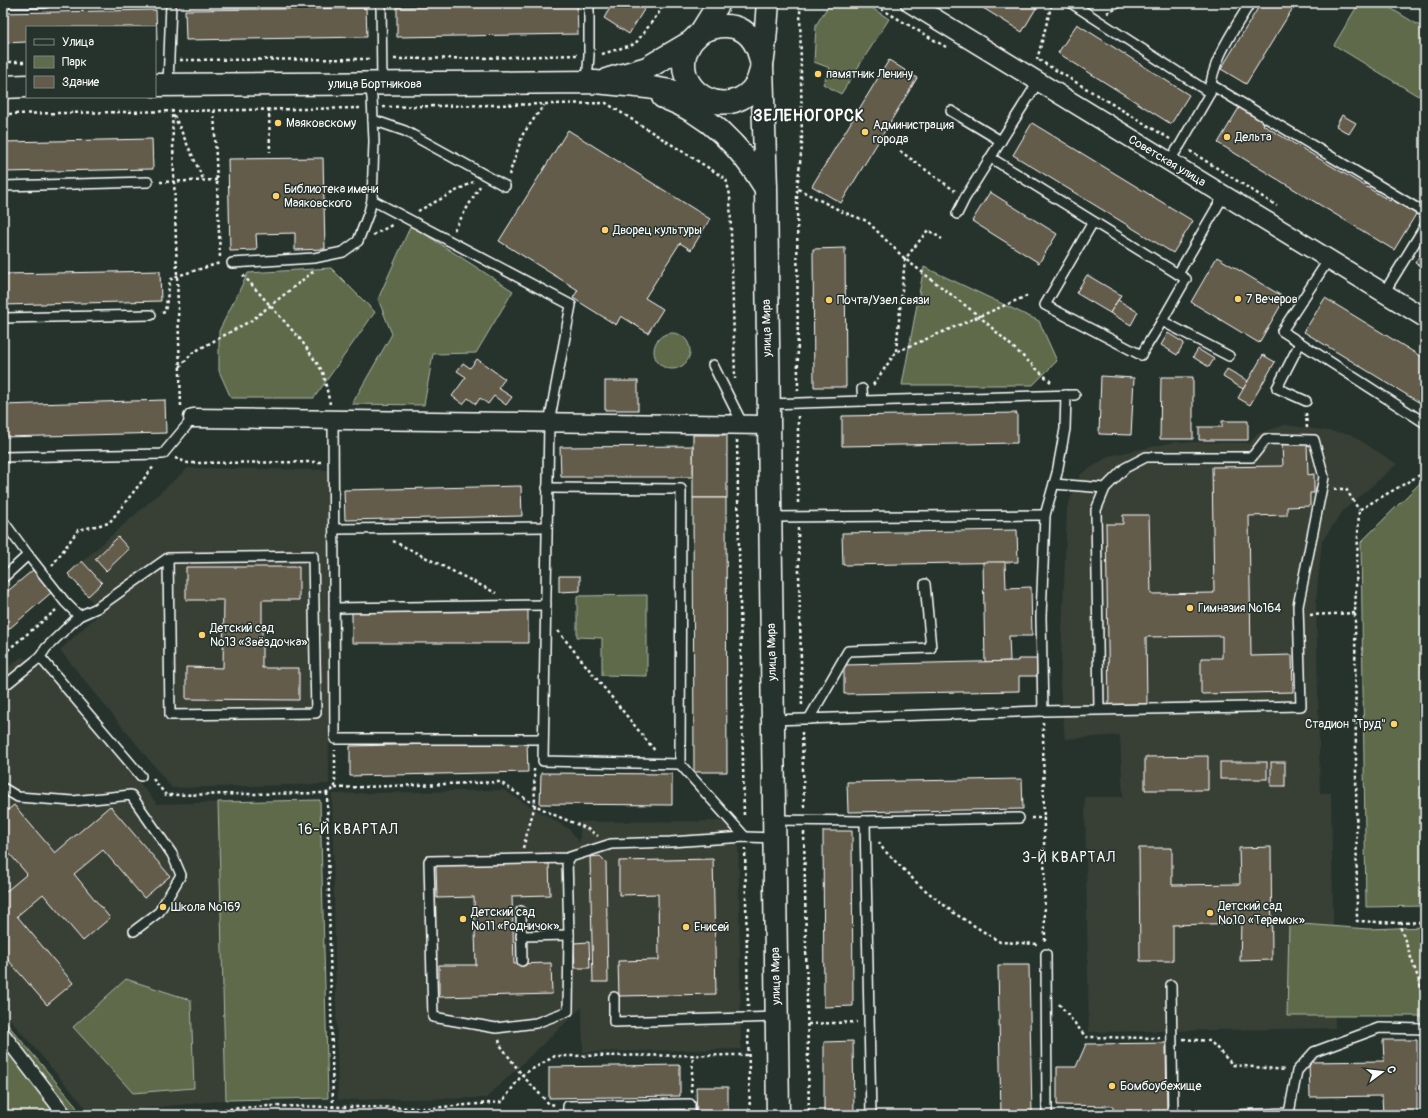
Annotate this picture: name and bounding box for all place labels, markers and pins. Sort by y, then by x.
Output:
place label: памятник Ленину [826,67,913,82]
marker: памятник Ленину [813,69,823,79]
place label: Маяковскому [286,116,356,131]
marker: Маяковскому [273,118,283,128]
place label: Администрация города [873,118,955,147]
marker: Администрация города [860,127,870,137]
place label: Дельта [1234,130,1272,145]
marker: Дельта [1222,132,1232,142]
place label: Библиотека имени Маяковского [284,182,379,211]
marker: Библиотека имени Маяковского [271,191,281,201]
place label: Дворец культуры [612,223,702,238]
marker: Дворец культуры [600,225,610,235]
place label: 7 Вечеров [1246,292,1298,307]
place label: Почта/Узел связи [837,293,930,308]
marker: 7 Вечеров [1233,294,1243,304]
marker: Почта/Узел связи [824,295,834,305]
place label: Гимназия №164 [1198,601,1281,616]
marker: Гимназия №164 [1185,603,1195,613]
place label: Детский сад №13 «Звёздочка» [209,621,307,650]
marker: Детский сад №13 «Звёздочка» [197,630,207,640]
place label: Стадион "Труд" [1305,717,1386,732]
marker: Стадион "Труд" [1389,719,1399,729]
place label: Детский сад №10 «Теремок» [1217,899,1305,928]
place label: Школа №169 [171,900,240,915]
marker: Школа №169 [158,902,168,912]
place label: Детский сад №11 «Родничок» [470,905,559,934]
marker: Детский сад №10 «Теремок» [1205,908,1215,918]
marker: Детский сад №11 «Родничок» [458,914,468,924]
place label: Енисей [694,920,730,935]
marker: Енисей [681,922,691,932]
place label: Бомбоубежище [1120,1079,1202,1094]
marker: Бомбоубежище [1107,1081,1117,1091]

